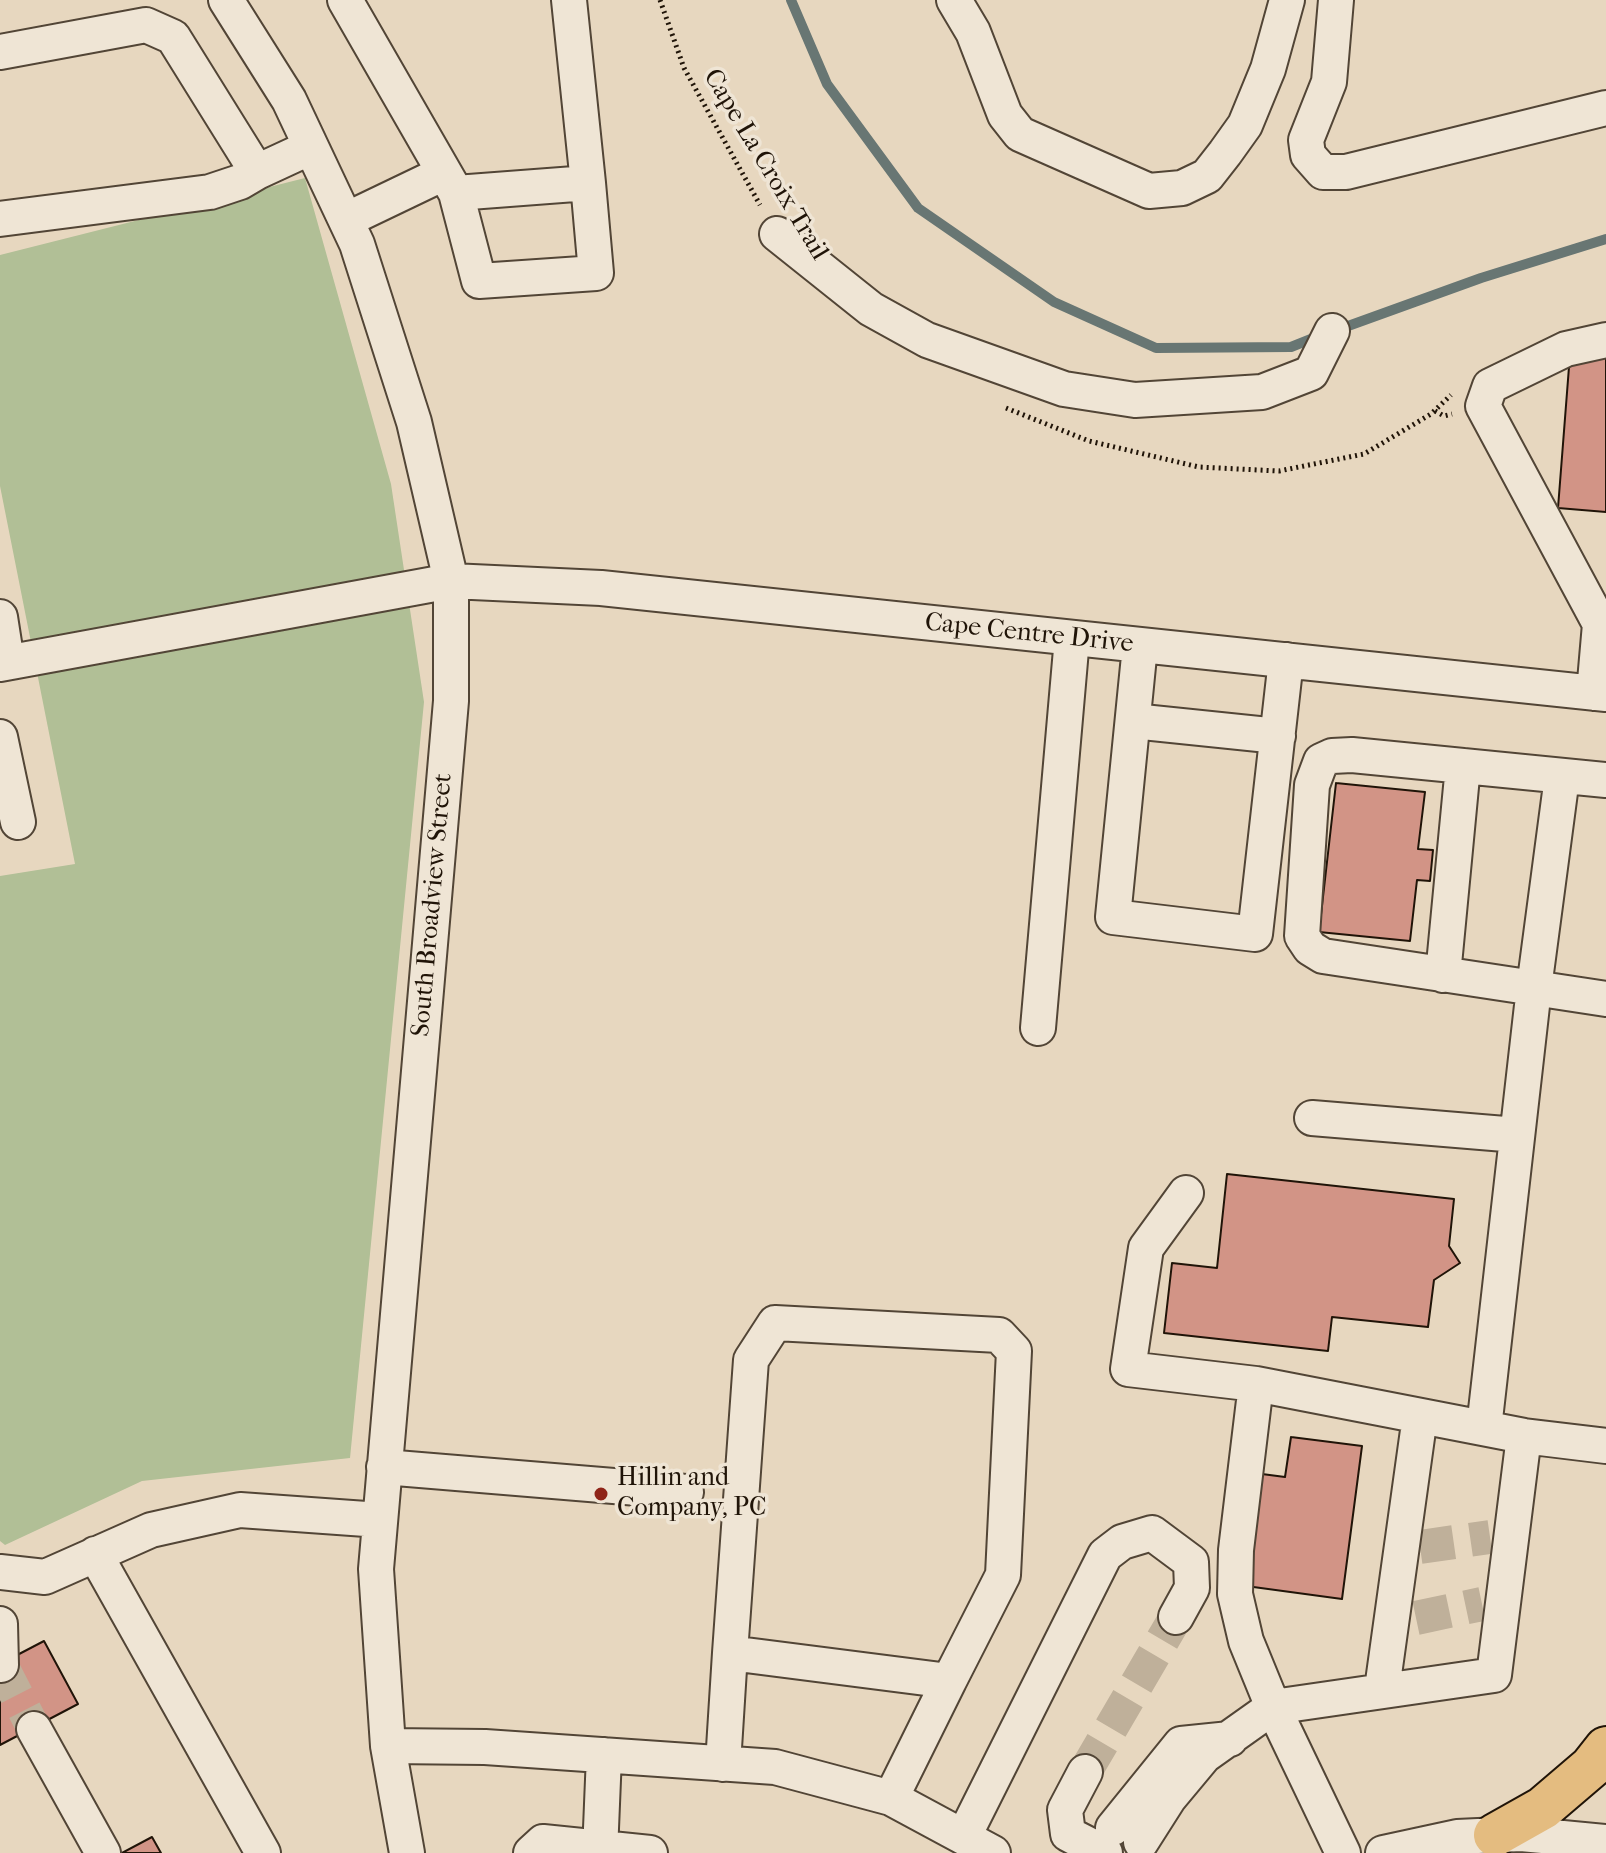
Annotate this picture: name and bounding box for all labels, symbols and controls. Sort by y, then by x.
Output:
street label: Cape La Croix Trail [696,64,834,266]
street label: Cape Centre Drive [923,608,1135,660]
street label: South Broadview Street [406,772,460,1038]
place label: Hillin and Company, PC [617,1463,766,1524]
marker: Hillin and Company, PC [592,1485,610,1503]

